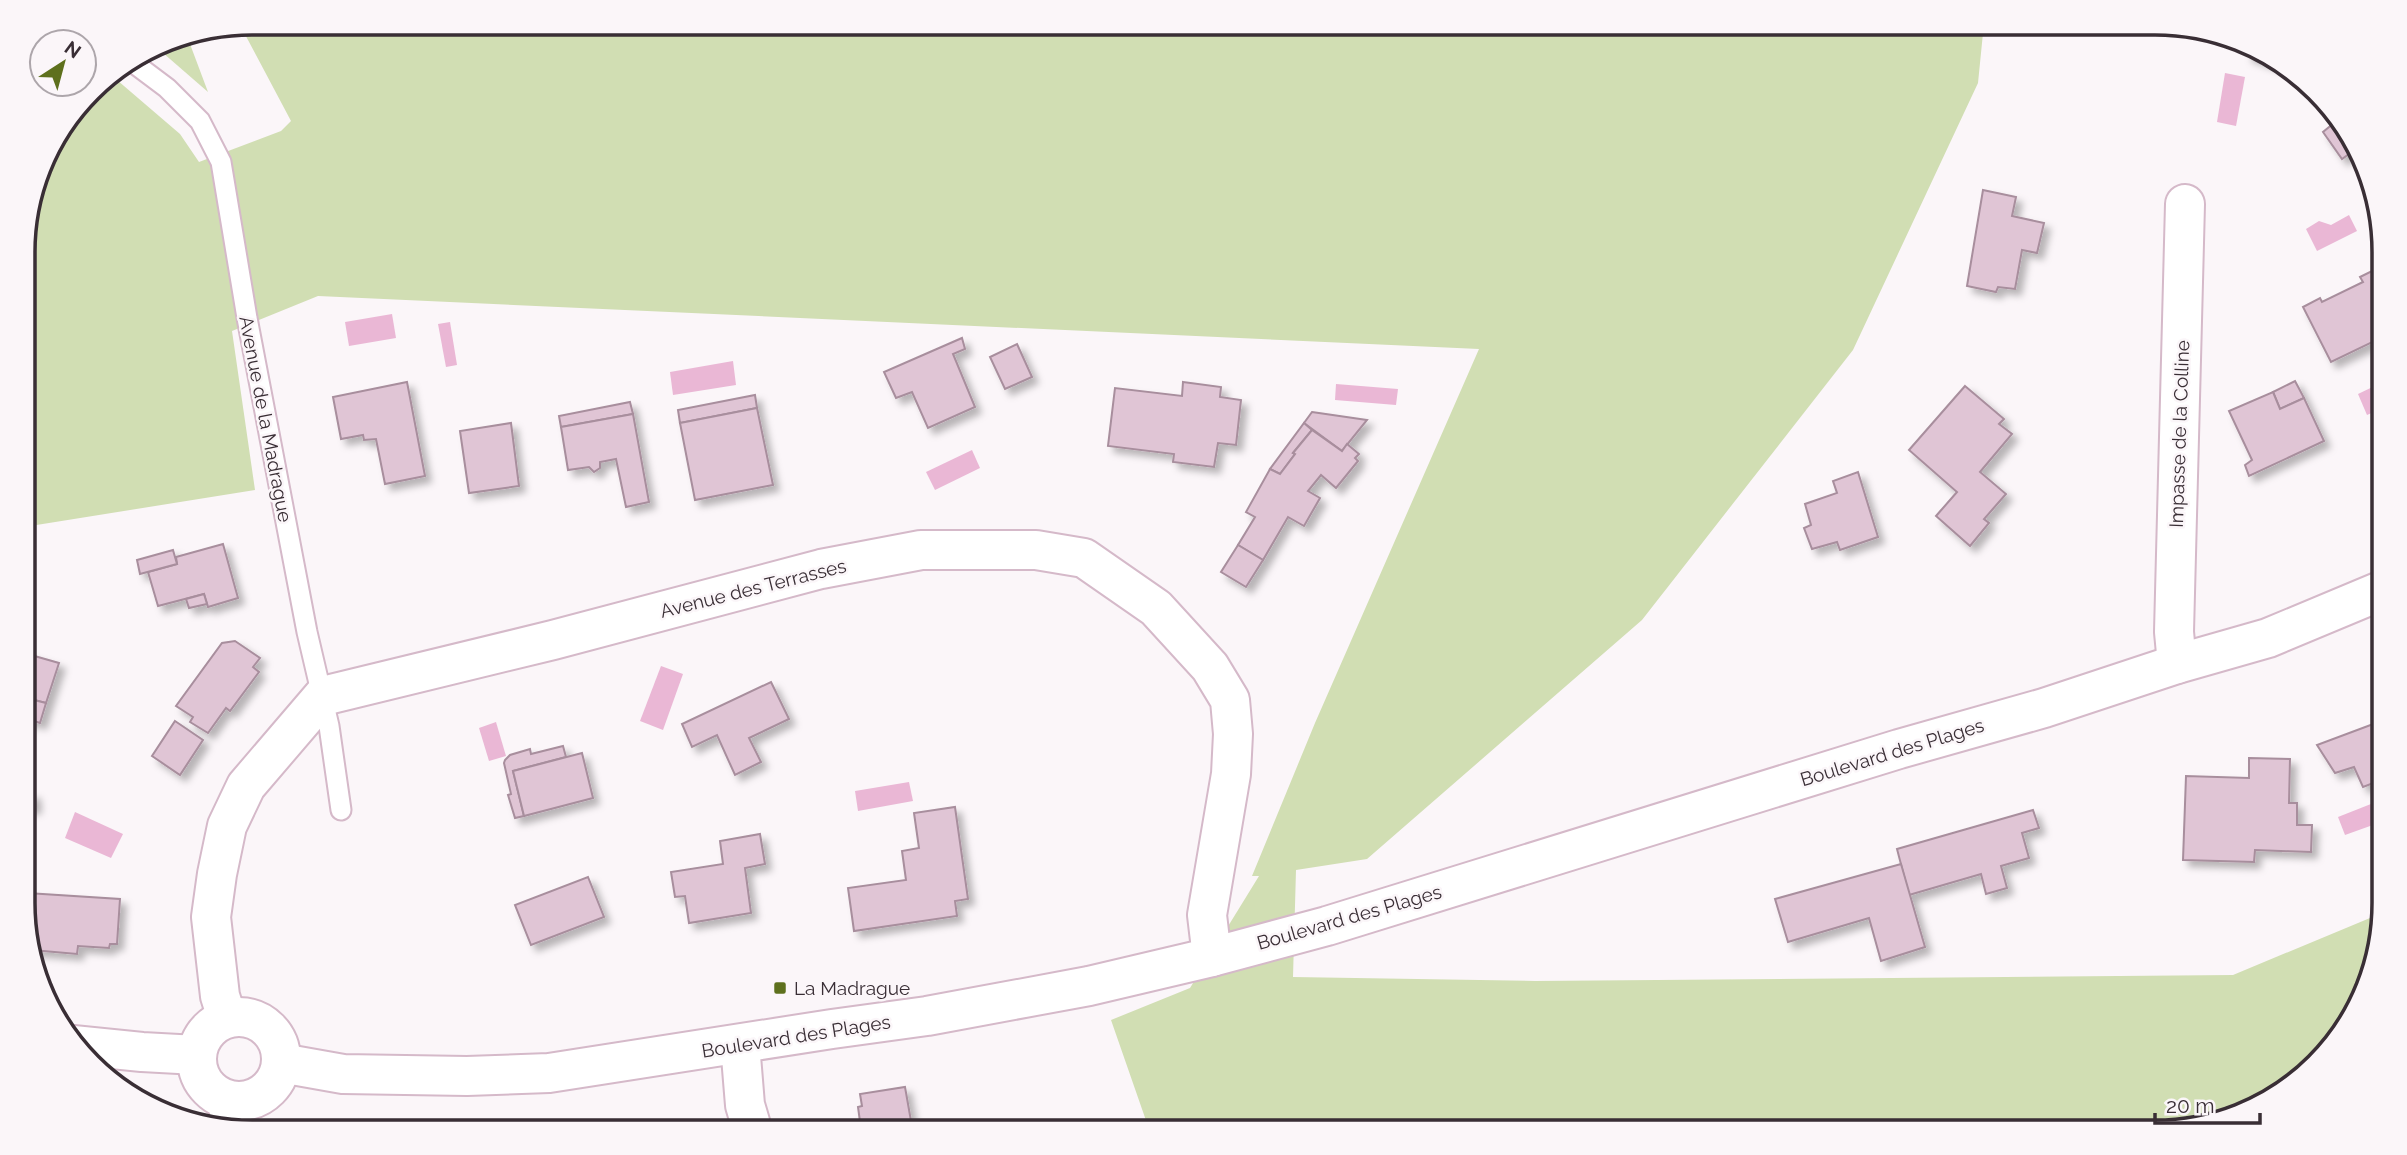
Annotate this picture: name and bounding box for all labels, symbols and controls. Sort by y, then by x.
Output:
north arrow [28,28,98,98]
text: N [61,36,85,62]
street label: Avenue de la Madrague [235,314,297,524]
street label: Impasse de la Colline [2165,340,2193,528]
street label: Avenue des Terrasses [658,554,848,622]
street label: Boulevard des Plages [1797,714,1987,790]
street label: Boulevard des Plages [1254,880,1444,954]
place label: La Madrague [794,977,910,999]
marker: La Madrague [772,980,788,996]
street label: Boulevard des Plages [700,1010,892,1062]
scale bar [2155,1082,2260,1126]
text: 20 m [2166,1093,2214,1118]

